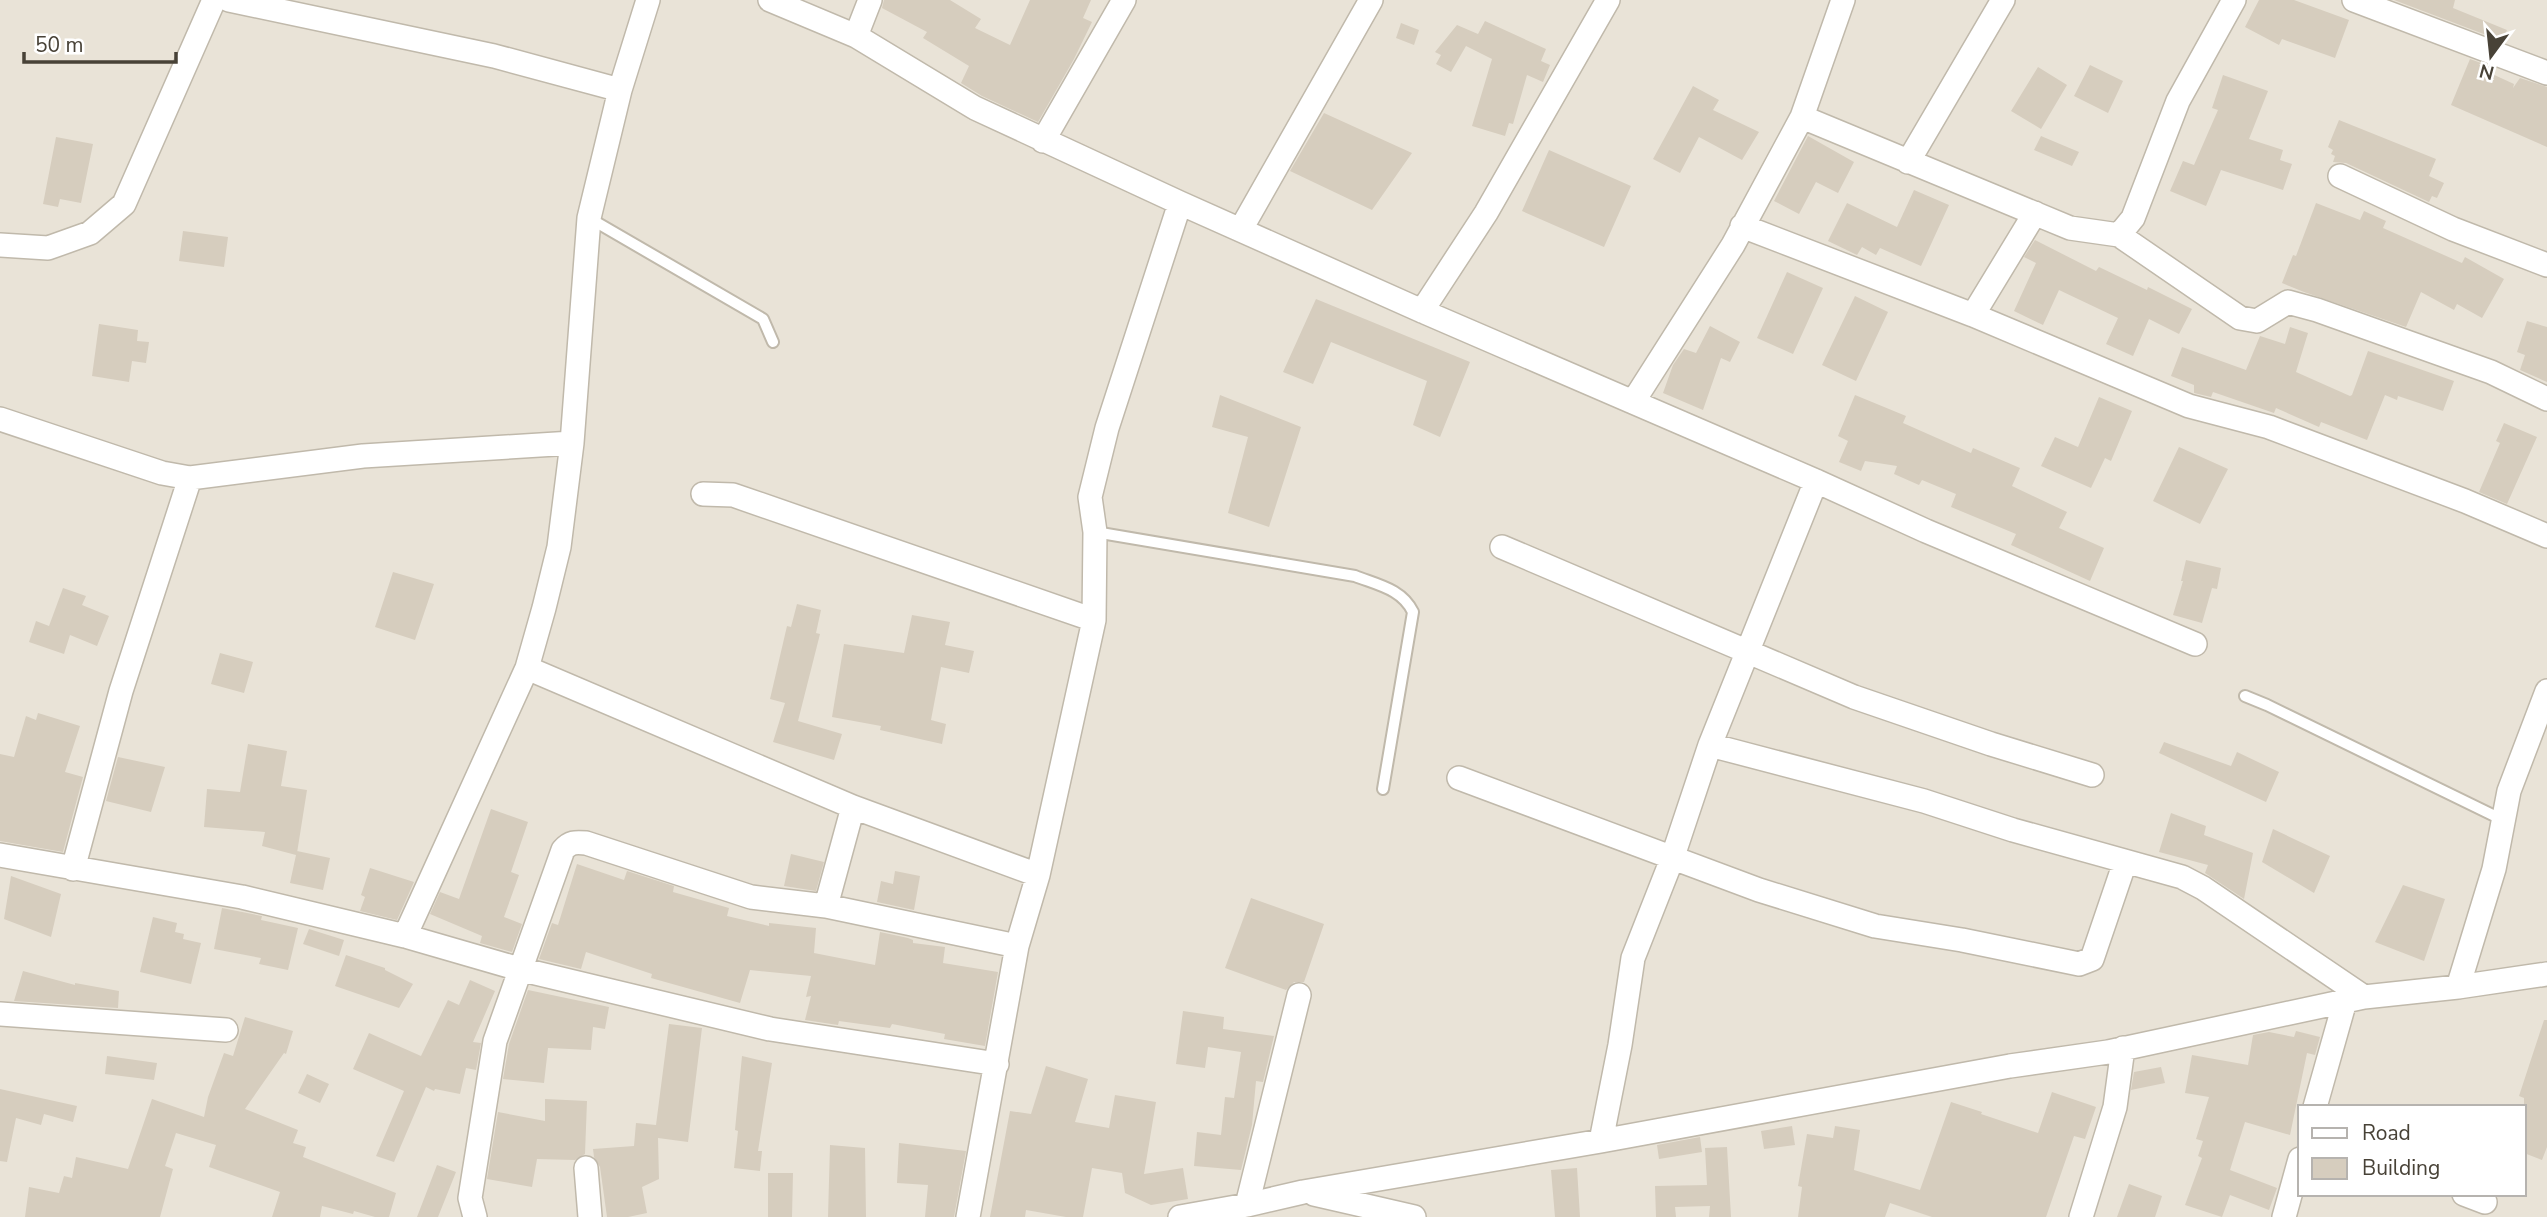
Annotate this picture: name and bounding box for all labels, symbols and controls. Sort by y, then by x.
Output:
scale bar [24,21,177,65]
north arrow [2456,21,2526,91]
text: 50 m [35,31,84,59]
text: N [2477,57,2497,86]
legend [2298,1105,2526,1196]
text: Road [2362,1119,2411,1147]
text: Building [2362,1154,2440,1182]

